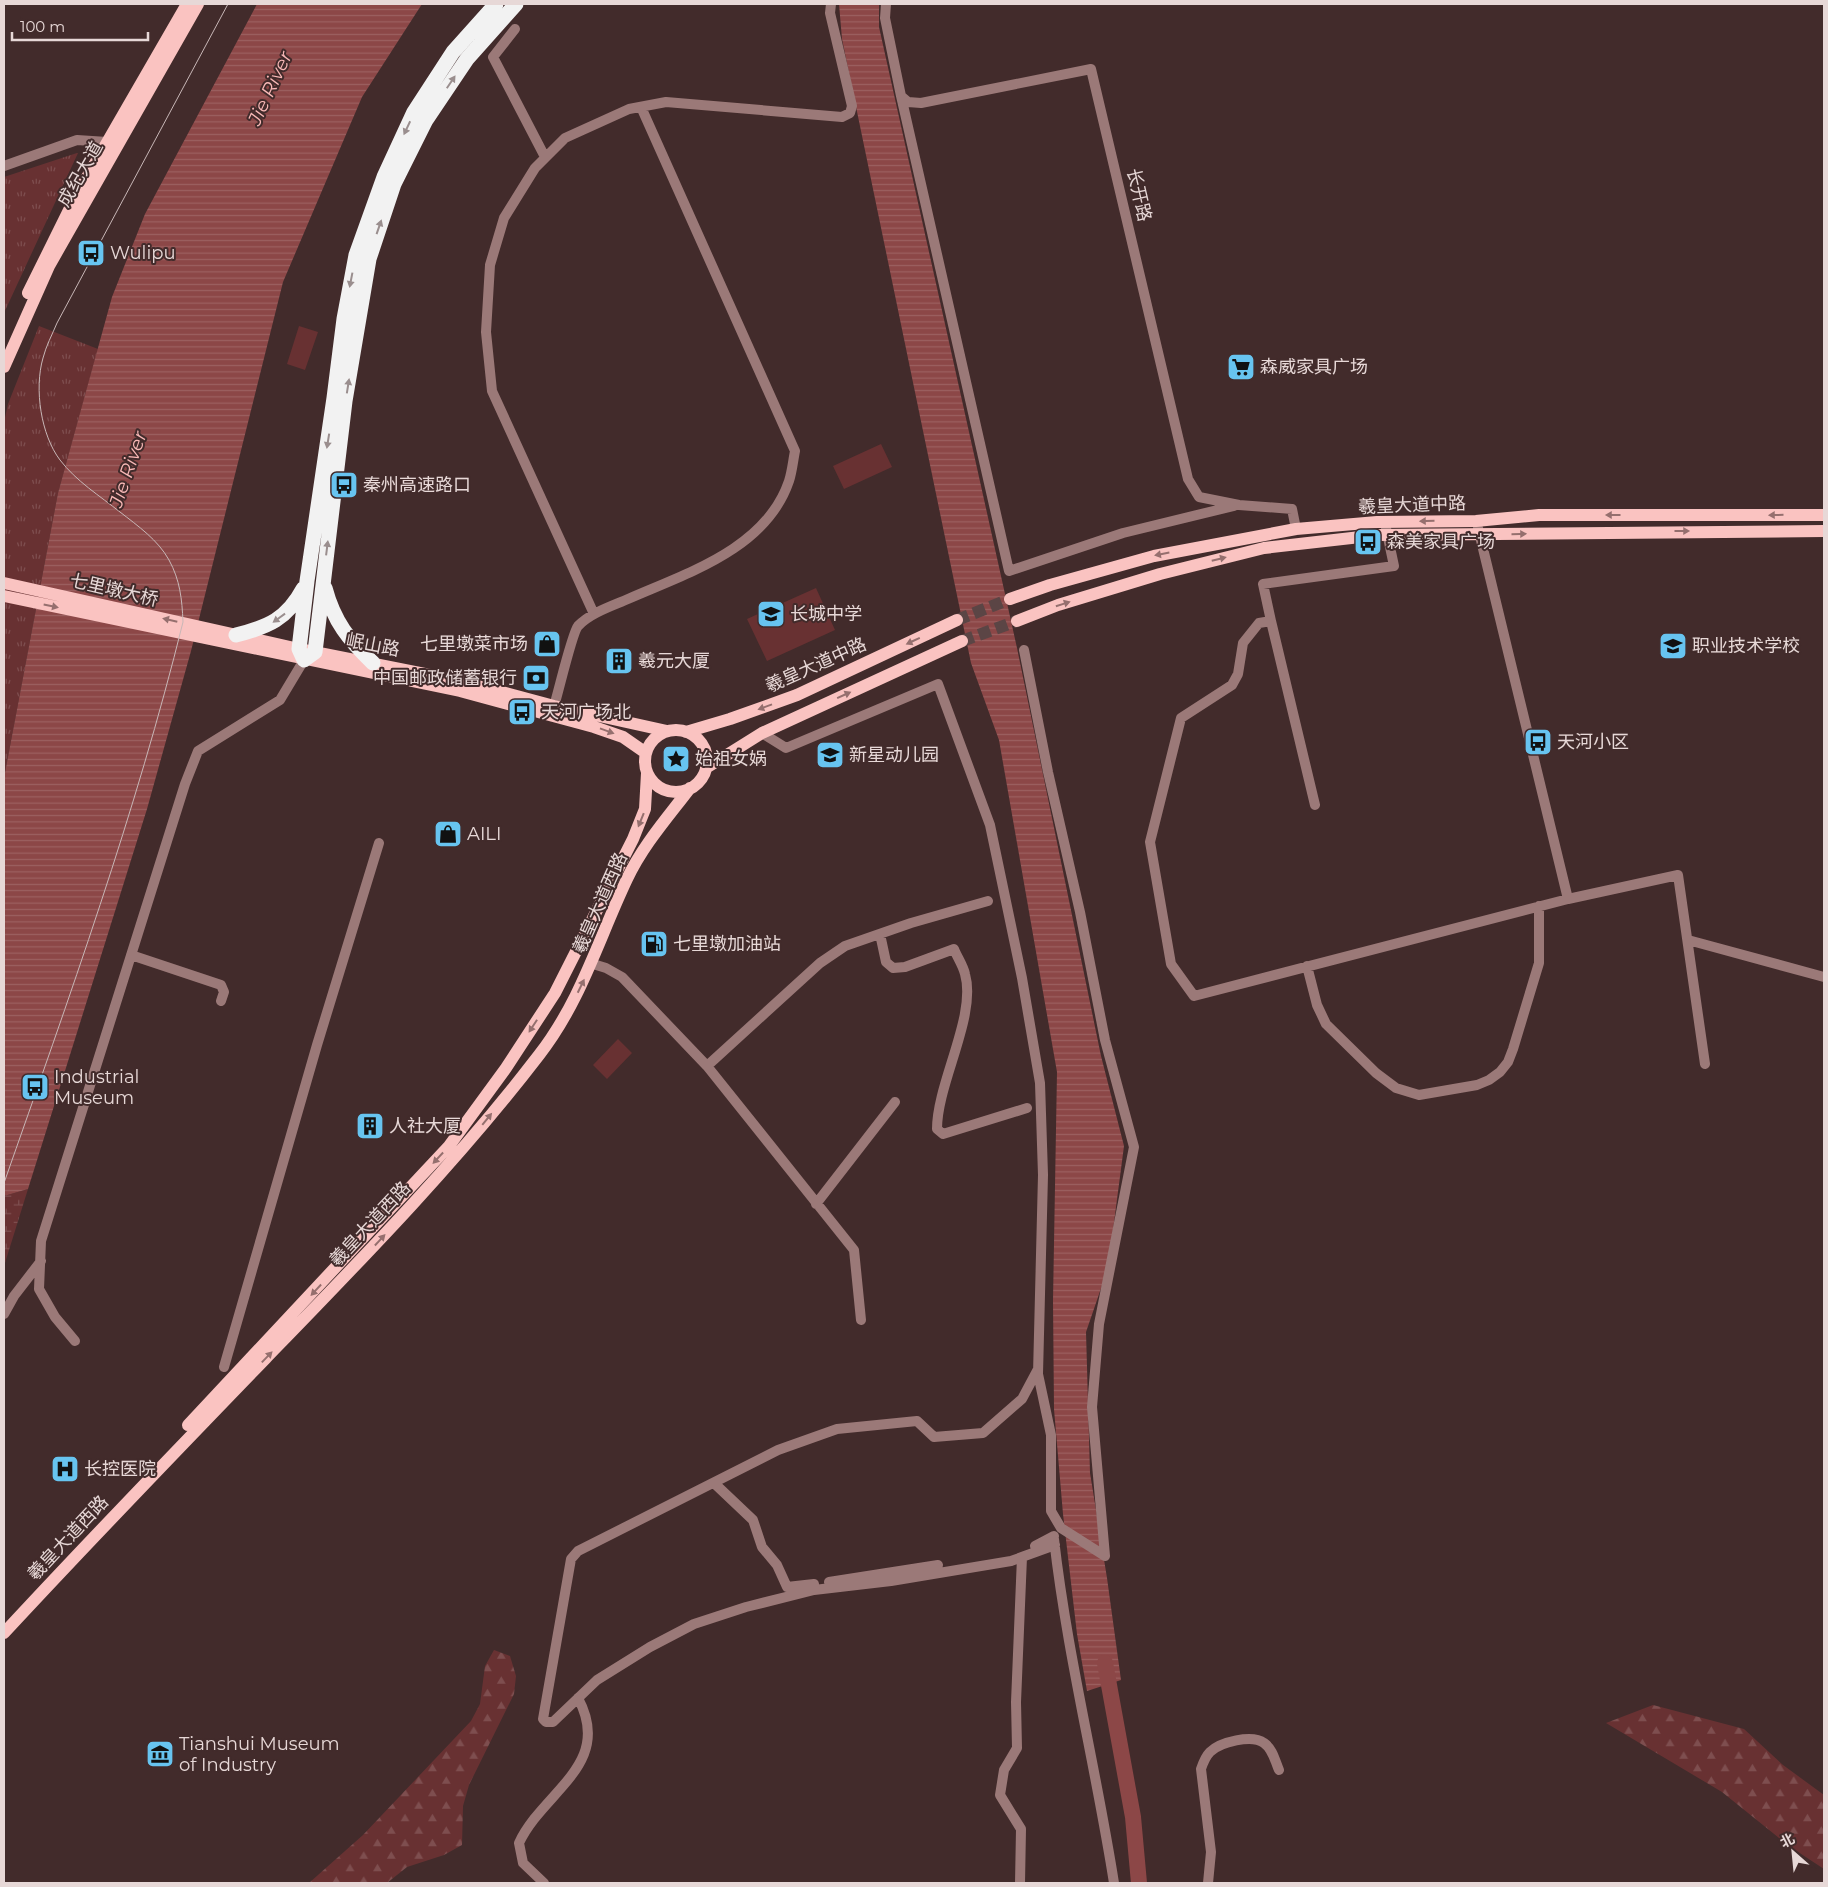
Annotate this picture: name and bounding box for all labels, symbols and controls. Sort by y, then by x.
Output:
scale bar [12,10,149,42]
text: 100 m [20,17,65,36]
water label: Jie River [243,47,297,129]
one-way arrow [446,76,456,89]
one-way arrow [403,121,411,136]
street label: 成纪大道 [52,137,108,211]
street label: 长开路 [1122,166,1156,224]
one-way arrow [376,220,384,235]
bus stop icon: Wulipu [76,238,106,268]
place label: Wulipu [110,242,176,264]
one-way arrow [347,273,355,288]
supermarket icon: 森威家具广场 [1226,352,1256,382]
place label: 森威家具广场 [1260,356,1368,378]
one-way arrow [344,378,352,394]
water label: Jie River [104,428,152,511]
one-way arrow [323,434,331,450]
bus stop icon: 秦州高速路口 [329,470,359,500]
place label: 秦州高速路口 [363,474,471,496]
street label: 羲皇大道中路 [1358,492,1466,518]
one-way arrow [1605,511,1621,519]
one-way arrow [1767,511,1783,519]
one-way arrow [1419,517,1435,525]
bus stop icon: 森美家具广场 [1353,527,1383,557]
one-way arrow [1674,527,1690,535]
one-way arrow [1511,529,1527,537]
place label: 森美家具广场 [1387,531,1495,553]
one-way arrow [324,539,332,555]
one-way arrow [1155,550,1170,558]
one-way arrow [1211,555,1226,563]
street label: 七里墩大桥 [68,569,160,611]
school or university icon: 长城中学 [756,599,786,629]
one-way arrow [1055,600,1070,607]
one-way arrow [44,602,59,610]
place label: 长城中学 [790,603,862,625]
one-way arrow [272,613,286,623]
one-way arrow [162,616,177,624]
street label: 岷山路 [344,629,402,661]
shop icon: 七里墩菜市场 [532,629,562,659]
school or university icon: 职业技术学校 [1658,631,1688,661]
place label: 七里墩菜市场 [420,633,528,655]
street label: 羲皇大道中路 [762,633,870,697]
place label: 职业技术学校 [1692,635,1800,657]
one-way arrow [906,637,920,645]
building icon: 羲元大厦 [604,646,634,676]
place label: 羲元大厦 [638,650,710,672]
bank icon: 中国邮政储蓄银行 [521,663,551,693]
place label: 中国邮政储蓄银行 [373,667,517,689]
one-way arrow [837,690,851,698]
bus stop icon: 天河广场北 [507,697,537,727]
place label: 天河广场北 [541,701,631,723]
one-way arrow [757,704,772,711]
one-way arrow [600,727,615,735]
bus stop icon: 天河小区 [1523,727,1553,757]
place label: 天河小区 [1557,731,1629,753]
school or university icon: 新星动儿园 [815,740,845,770]
place icon: 始祖女娲 [661,744,691,774]
place label: 新星动儿园 [849,744,939,766]
place label: 始祖女娲 [695,748,767,770]
one-way arrow [636,813,644,828]
shop icon: AILI [433,819,463,849]
place label: AILI [467,823,501,845]
street label: 羲皇大道西路 [568,849,632,957]
fuel station icon: 七里墩加油站 [639,929,669,959]
place label: 七里墩加油站 [673,933,781,955]
one-way arrow [577,979,585,994]
one-way arrow [528,1020,538,1033]
place label: Industrial Museum [54,1066,139,1109]
bus stop icon: Industrial Museum [20,1072,50,1102]
building icon: 人社大厦 [355,1111,385,1141]
one-way arrow [482,1112,493,1125]
place label: 人社大厦 [389,1115,461,1137]
one-way arrow [432,1152,444,1164]
street label: 羲皇大道西路 [325,1177,415,1271]
one-way arrow [374,1234,386,1246]
one-way arrow [310,1283,322,1295]
one-way arrow [261,1351,273,1363]
hospital icon: 长控医院 [50,1454,80,1484]
place label: 长控医院 [84,1458,156,1480]
street label: 羲皇大道西路 [23,1491,113,1585]
place label: Tianshui Museum of Industry [179,1733,340,1776]
museum icon: Tianshui Museum of Industry [145,1739,175,1769]
north arrow [1768,1827,1818,1877]
text: 北 [1777,1829,1797,1852]

